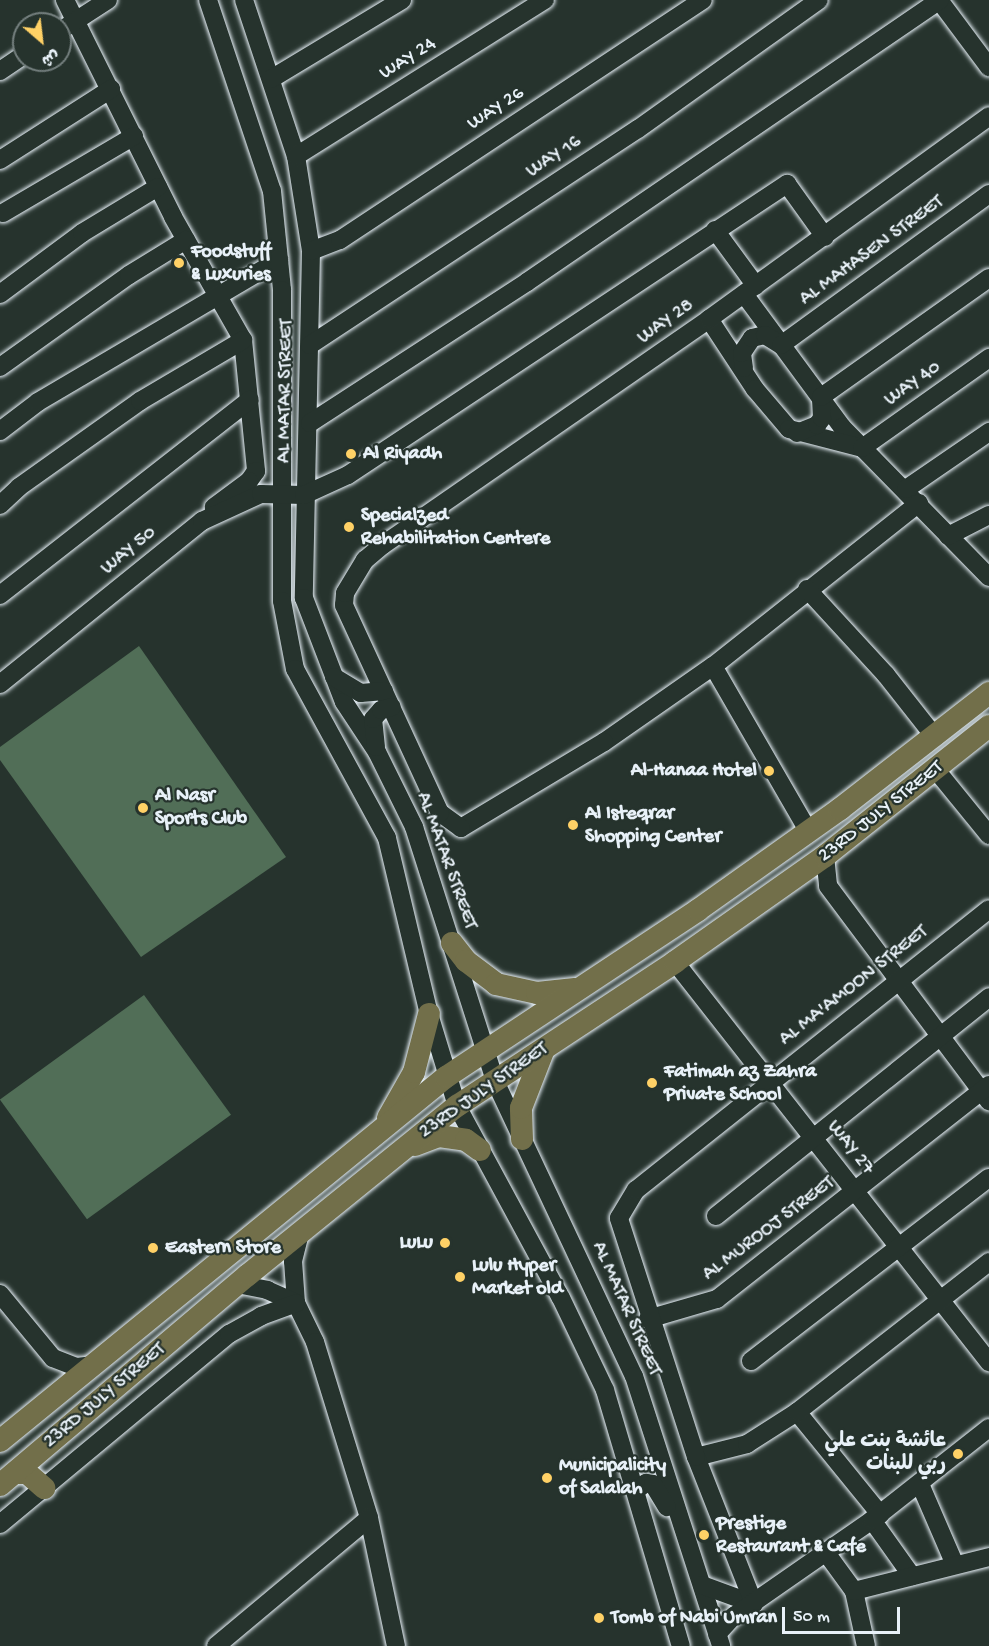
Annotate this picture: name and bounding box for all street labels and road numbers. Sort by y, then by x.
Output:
street label: WAY 24 [375,32,441,86]
street label: WAY 26 [463,82,529,136]
street label: WAY 16 [522,130,586,184]
street label: AL MAHASEN STREET [795,191,949,311]
street label: WAY 28 [633,294,699,350]
street label: AL MATAR STREET [273,319,299,463]
street label: WAY 40 [880,356,946,412]
street label: WAY 50 [96,521,162,581]
street label: 23RD JULY STREET [814,756,948,868]
street label: AL MATAR STREET [410,789,482,933]
street label: AL MA'AMOON STREET [775,920,933,1052]
street label: 23RD JULY STREET [415,1038,553,1144]
street label: WAY 27 [821,1116,879,1180]
street label: AL MUROOJ STREET [698,1172,840,1286]
street label: AL MATAR STREET [586,1238,666,1380]
street label: 23RD JULY STREET [39,1338,171,1454]

